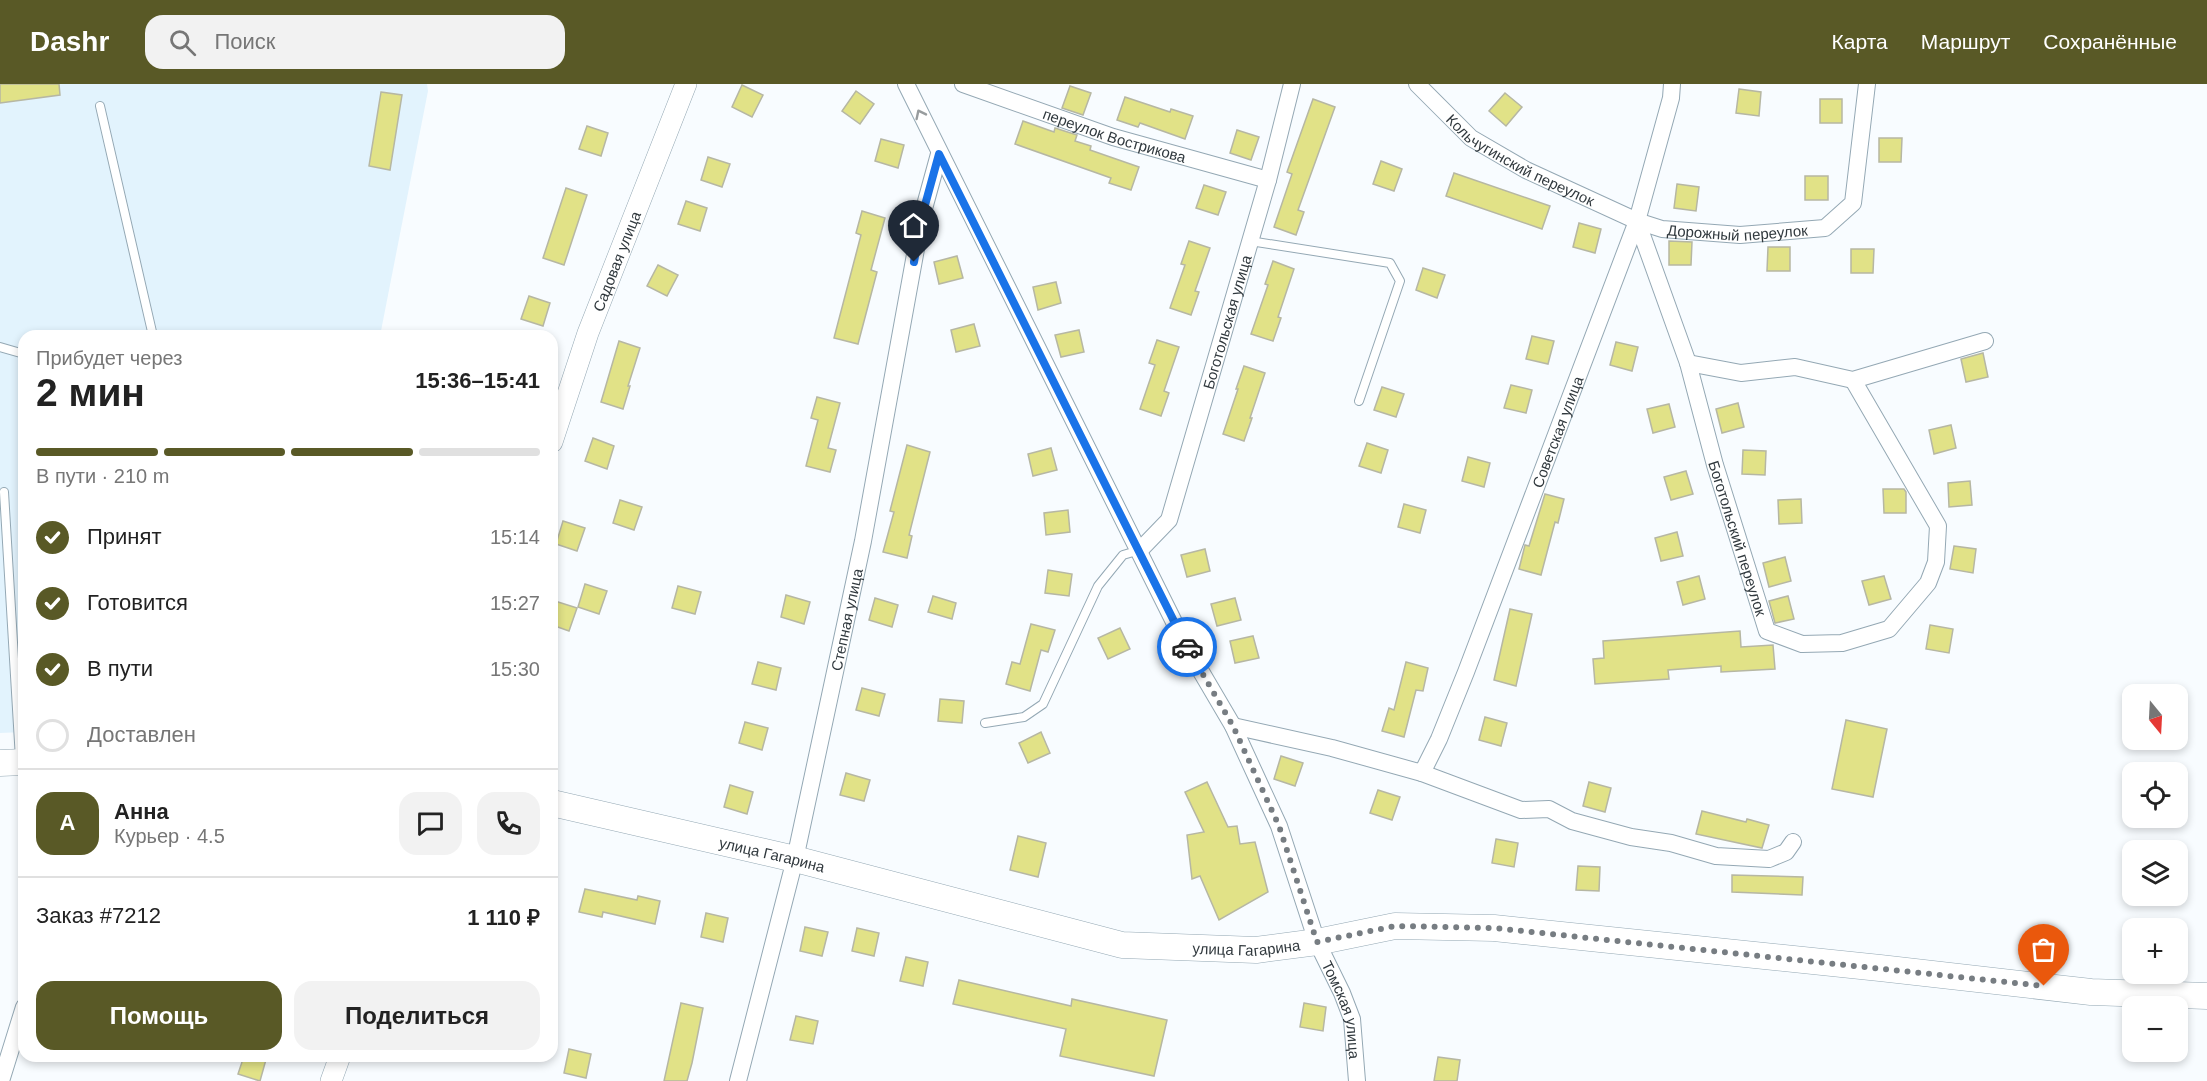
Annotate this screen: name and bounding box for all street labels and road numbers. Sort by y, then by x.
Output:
street label: переулок Вострикова [1041,104,1189,166]
street label: Кольчугинский переулок [1443,110,1598,209]
street label: Садовая улица [589,208,644,314]
street label: Дорожный переулок [1666,221,1809,244]
street label: Боготольская улица [1199,252,1254,391]
street label: Советская улица [1528,373,1586,490]
street label: Боготольский переулок [1706,458,1770,618]
street label: Степная улица [827,566,866,672]
street label: улица Гагарина [718,833,827,875]
street label: улица Гагарина [1192,936,1302,959]
street label: Томская улица [1319,958,1364,1060]

